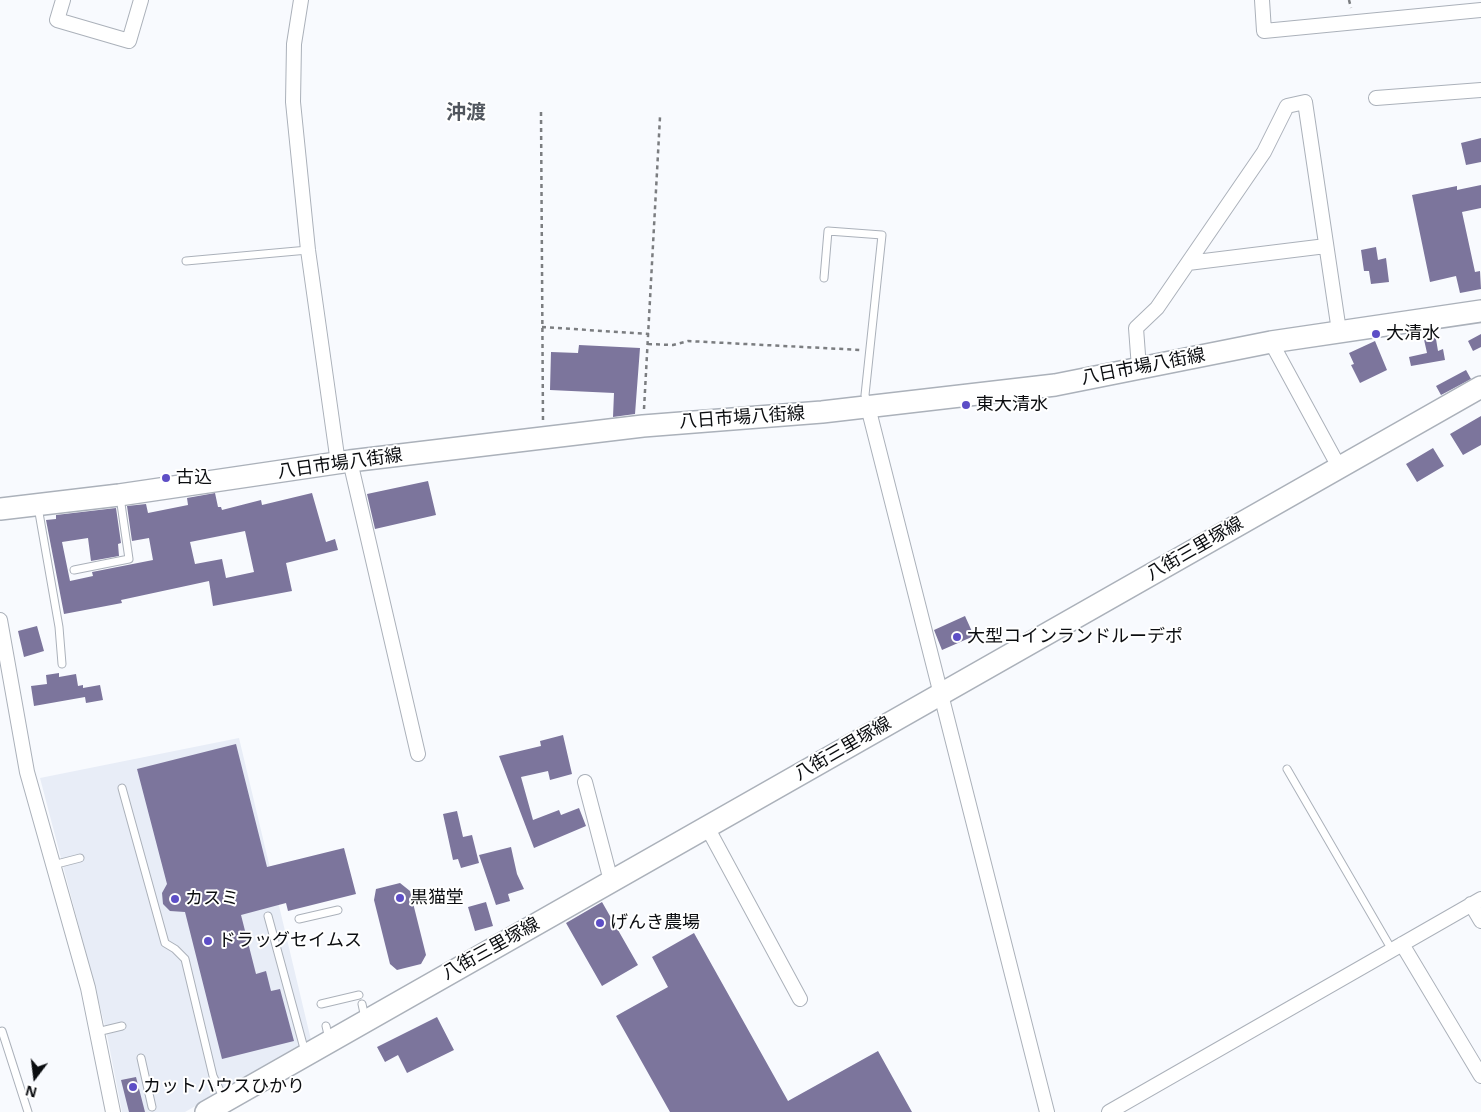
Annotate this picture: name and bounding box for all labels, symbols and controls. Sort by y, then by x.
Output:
district label: 沖渡 [446,101,486,125]
place label: 大清水 [1386,323,1440,345]
marker: 大清水 [1370,328,1382,340]
street label: 八日市場八街線 [1079,344,1207,390]
place label: 東大清水 [976,394,1048,416]
marker: 東大清水 [960,399,972,411]
street label: 八日市場八街線 [678,403,806,433]
street label: 八日市場八街線 [276,445,404,483]
place label: 古込 [176,467,212,489]
marker: 古込 [160,472,172,484]
street label: 八街三里塚線 [1143,513,1247,585]
place label: 大型コインランドルーデポ [967,626,1183,648]
marker: 大型コインランドルーデポ [951,631,963,643]
street label: 八街三里塚線 [791,713,895,785]
place label: 黒猫堂 [410,887,464,909]
place label: カスミ [185,888,239,910]
marker: 黒猫堂 [394,892,406,904]
marker: カスミ [169,893,181,905]
place label: げんき農場 [610,912,700,934]
street label: 八街三里塚線 [439,913,543,985]
marker: げんき農場 [594,917,606,929]
place label: ドラッグセイムス [218,930,362,952]
marker: ドラッグセイムス [202,935,214,947]
north arrow [10,1052,60,1102]
place label: カットハウスひかり [143,1076,305,1098]
text: N [23,1081,39,1103]
marker: カットハウスひかり [127,1081,139,1093]

